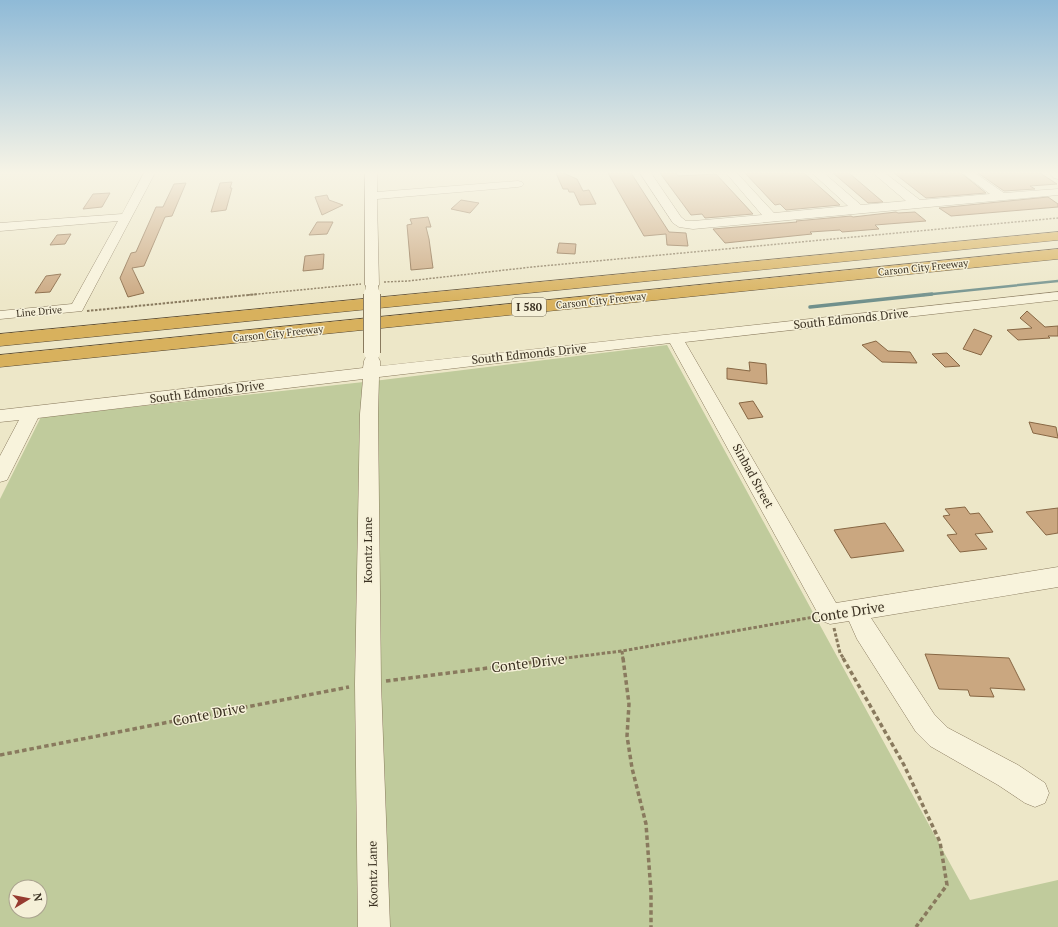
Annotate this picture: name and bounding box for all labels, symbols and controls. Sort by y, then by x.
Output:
street label: Carson City Freeway [877,256,970,279]
street label: Carson City Freeway [555,289,648,312]
road number: I 580 [512,298,546,316]
street label: Line Drive [16,303,62,320]
street label: South Edmonds Drive [793,305,909,332]
street label: Carson City Freeway [232,322,325,345]
street label: South Edmonds Drive [471,340,587,367]
street label: South Edmonds Drive [149,377,265,406]
street label: Sinbad Street [730,441,778,511]
street label: Koontz Lane [360,517,375,583]
street label: Conte Drive [810,596,886,627]
street label: Conte Drive [490,649,566,676]
street label: Conte Drive [171,697,247,730]
street label: Koontz Lane [364,841,381,907]
north arrow [8,879,48,919]
text: N [30,892,46,903]

